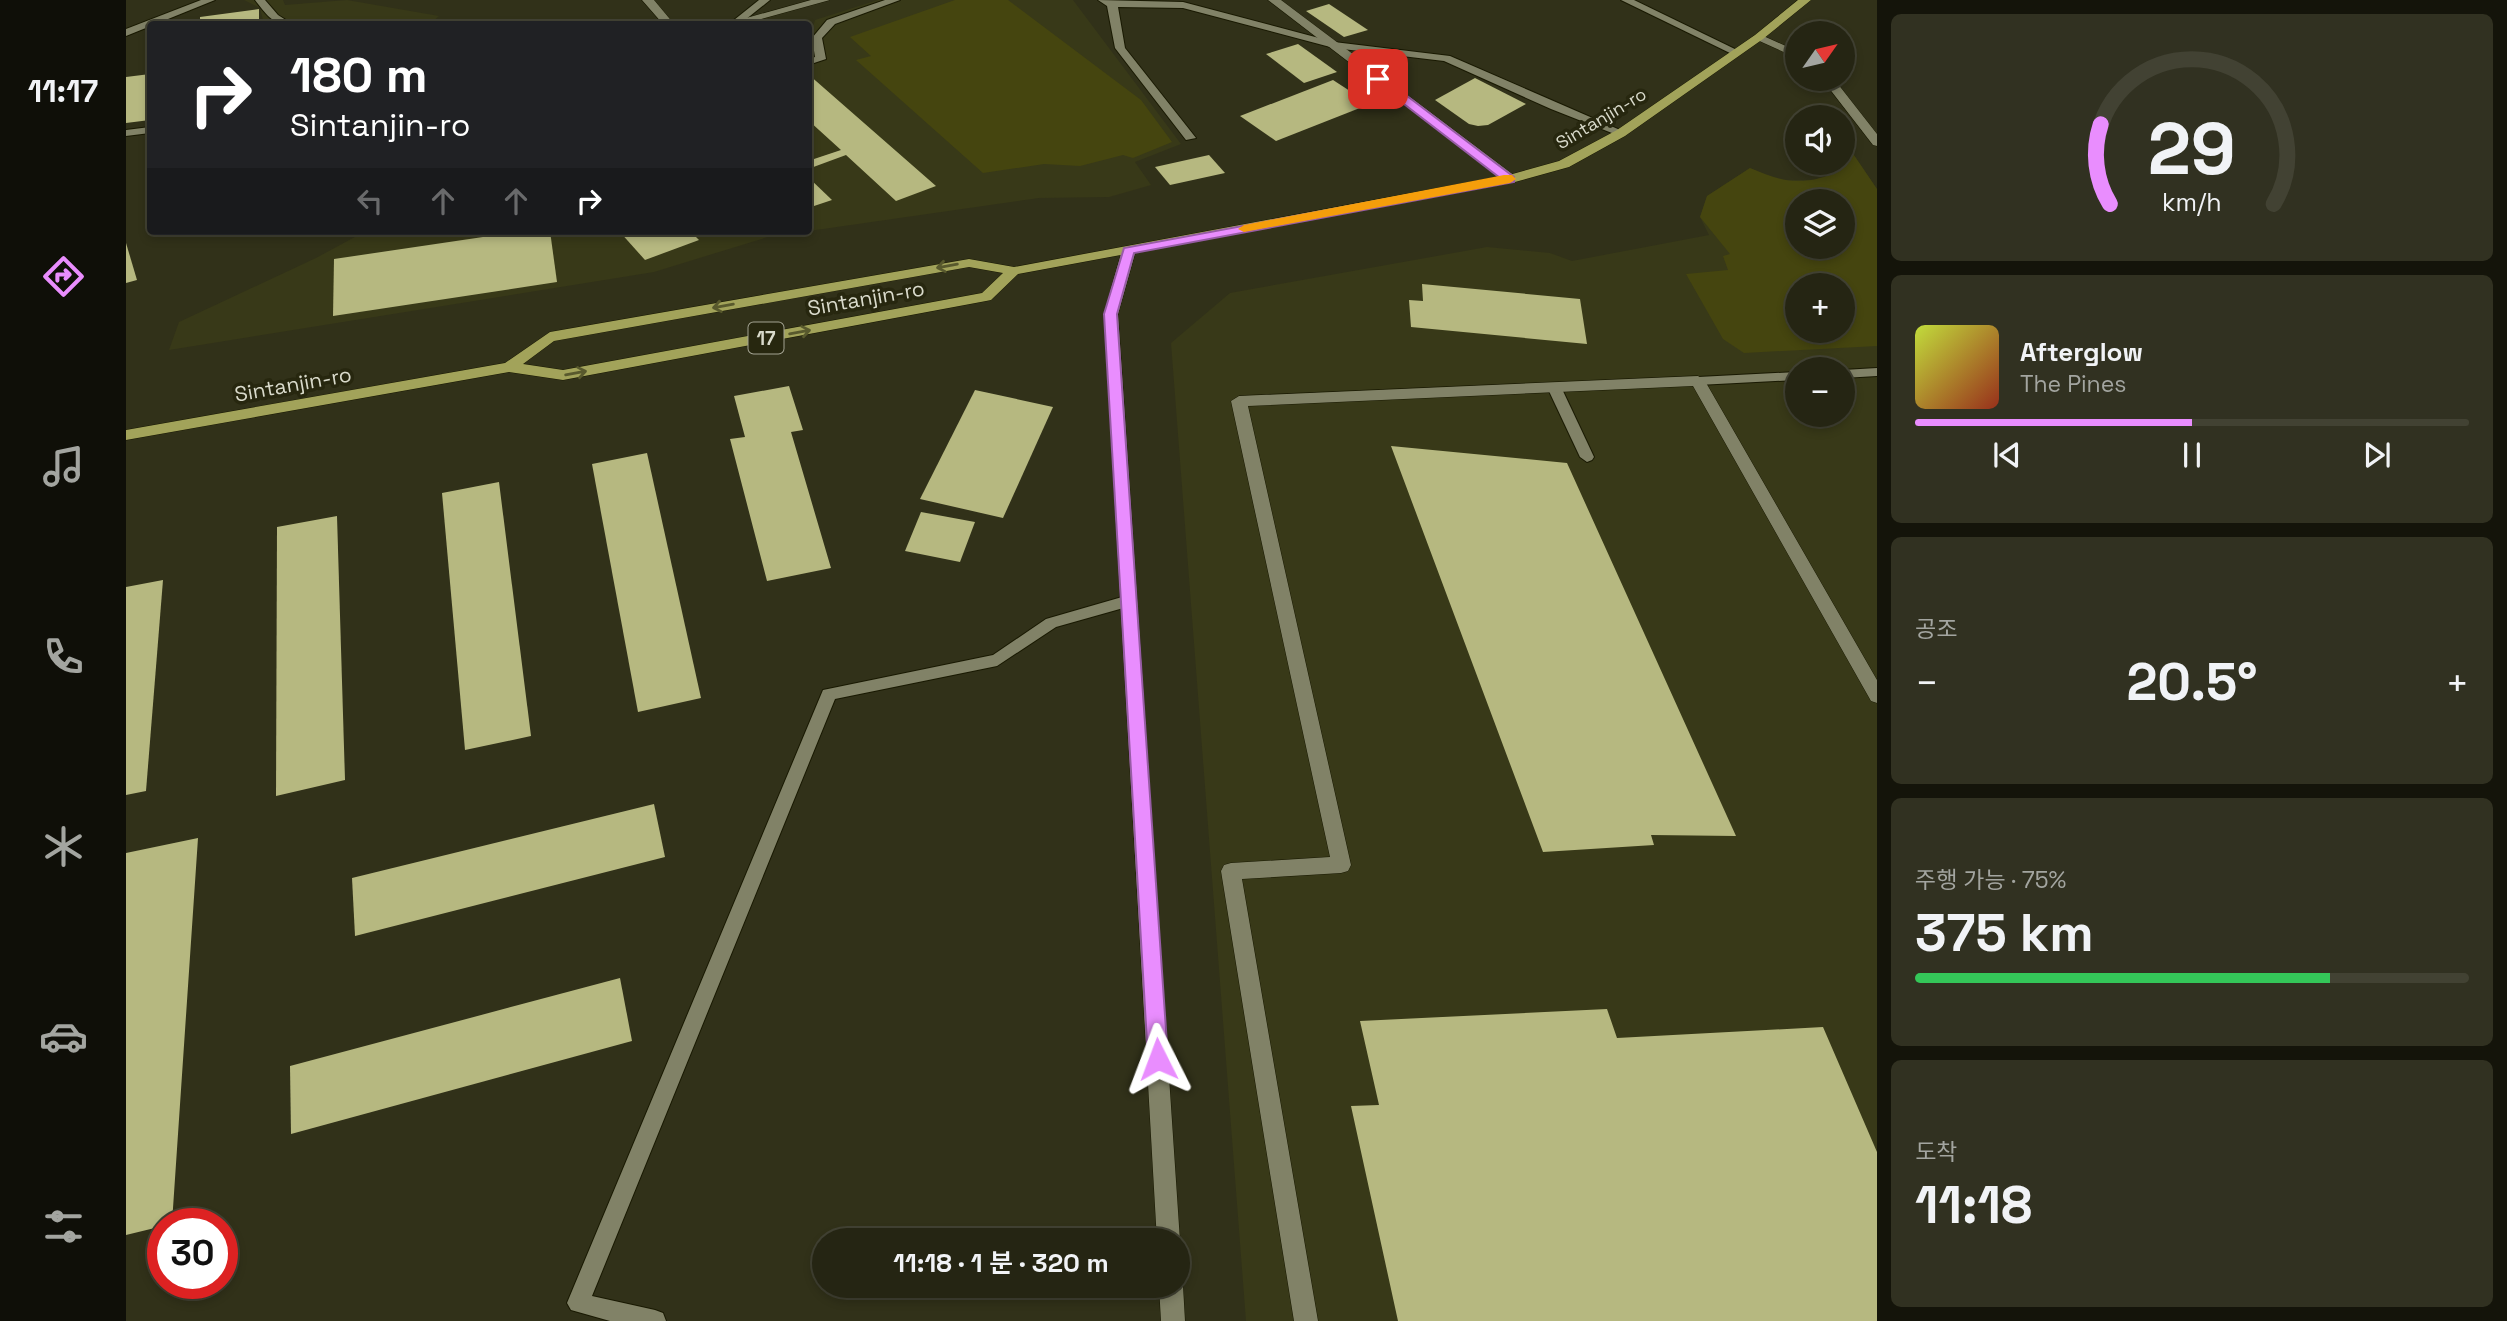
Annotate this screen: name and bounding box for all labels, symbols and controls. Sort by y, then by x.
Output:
north arrow [1785,21,1855,91]
map controls [1785,21,1855,427]
text: 180 m [290,44,428,106]
icon: right [175,49,266,140]
pin [1348,49,1408,109]
icon: arrive [1359,60,1397,98]
text: 11:17 [28,71,98,111]
street label: Sintanjin-ro [1552,82,1650,154]
text: 29 [2148,102,2236,195]
text: Sintanjin-ro [290,105,470,145]
button: sound [1785,105,1855,175]
icon: left [351,182,389,220]
icon: ahead [424,182,462,220]
icon: ahead [497,182,535,220]
icon: right [570,182,608,220]
text: km/h [2162,186,2222,218]
button: layers [1785,189,1855,259]
icon: directions [39,252,88,301]
one-way arrow [936,260,959,274]
button: + [1785,273,1855,343]
street label: Sintanjin-ro [805,274,927,322]
one-way arrow [712,300,735,313]
road number: 17 [748,322,784,354]
one-way arrow [788,324,811,338]
text: Afterglow [2020,335,2143,369]
button: − [1785,357,1855,427]
street label: Sintanjin-ro [232,360,354,408]
one-way arrow [564,366,587,379]
text: The Pines [2020,369,2126,399]
icon: previous [1988,436,2026,474]
icon: pause [2173,436,2211,474]
icon: next [2358,436,2396,474]
icon: music [39,442,88,491]
text: 공조 [1915,614,1957,644]
icon: phone [39,632,88,681]
text: 20.5° [2126,649,2258,715]
text: − [1915,659,1939,707]
text: + [2445,659,2469,707]
icon: climate [39,822,88,871]
text: 주행 가능 · 75% [1915,865,2066,895]
text: 375 km [1915,900,2094,966]
icon: car [39,1012,88,1061]
position arrow [1121,1022,1195,1096]
text: 도착 [1915,1137,1957,1167]
text: 11:18 [1915,1172,2032,1238]
icon: filters [39,1202,88,1251]
speed limit sign: 30 [147,1208,238,1299]
text: 11:18 · 1 분 · 320 m [893,1246,1109,1280]

